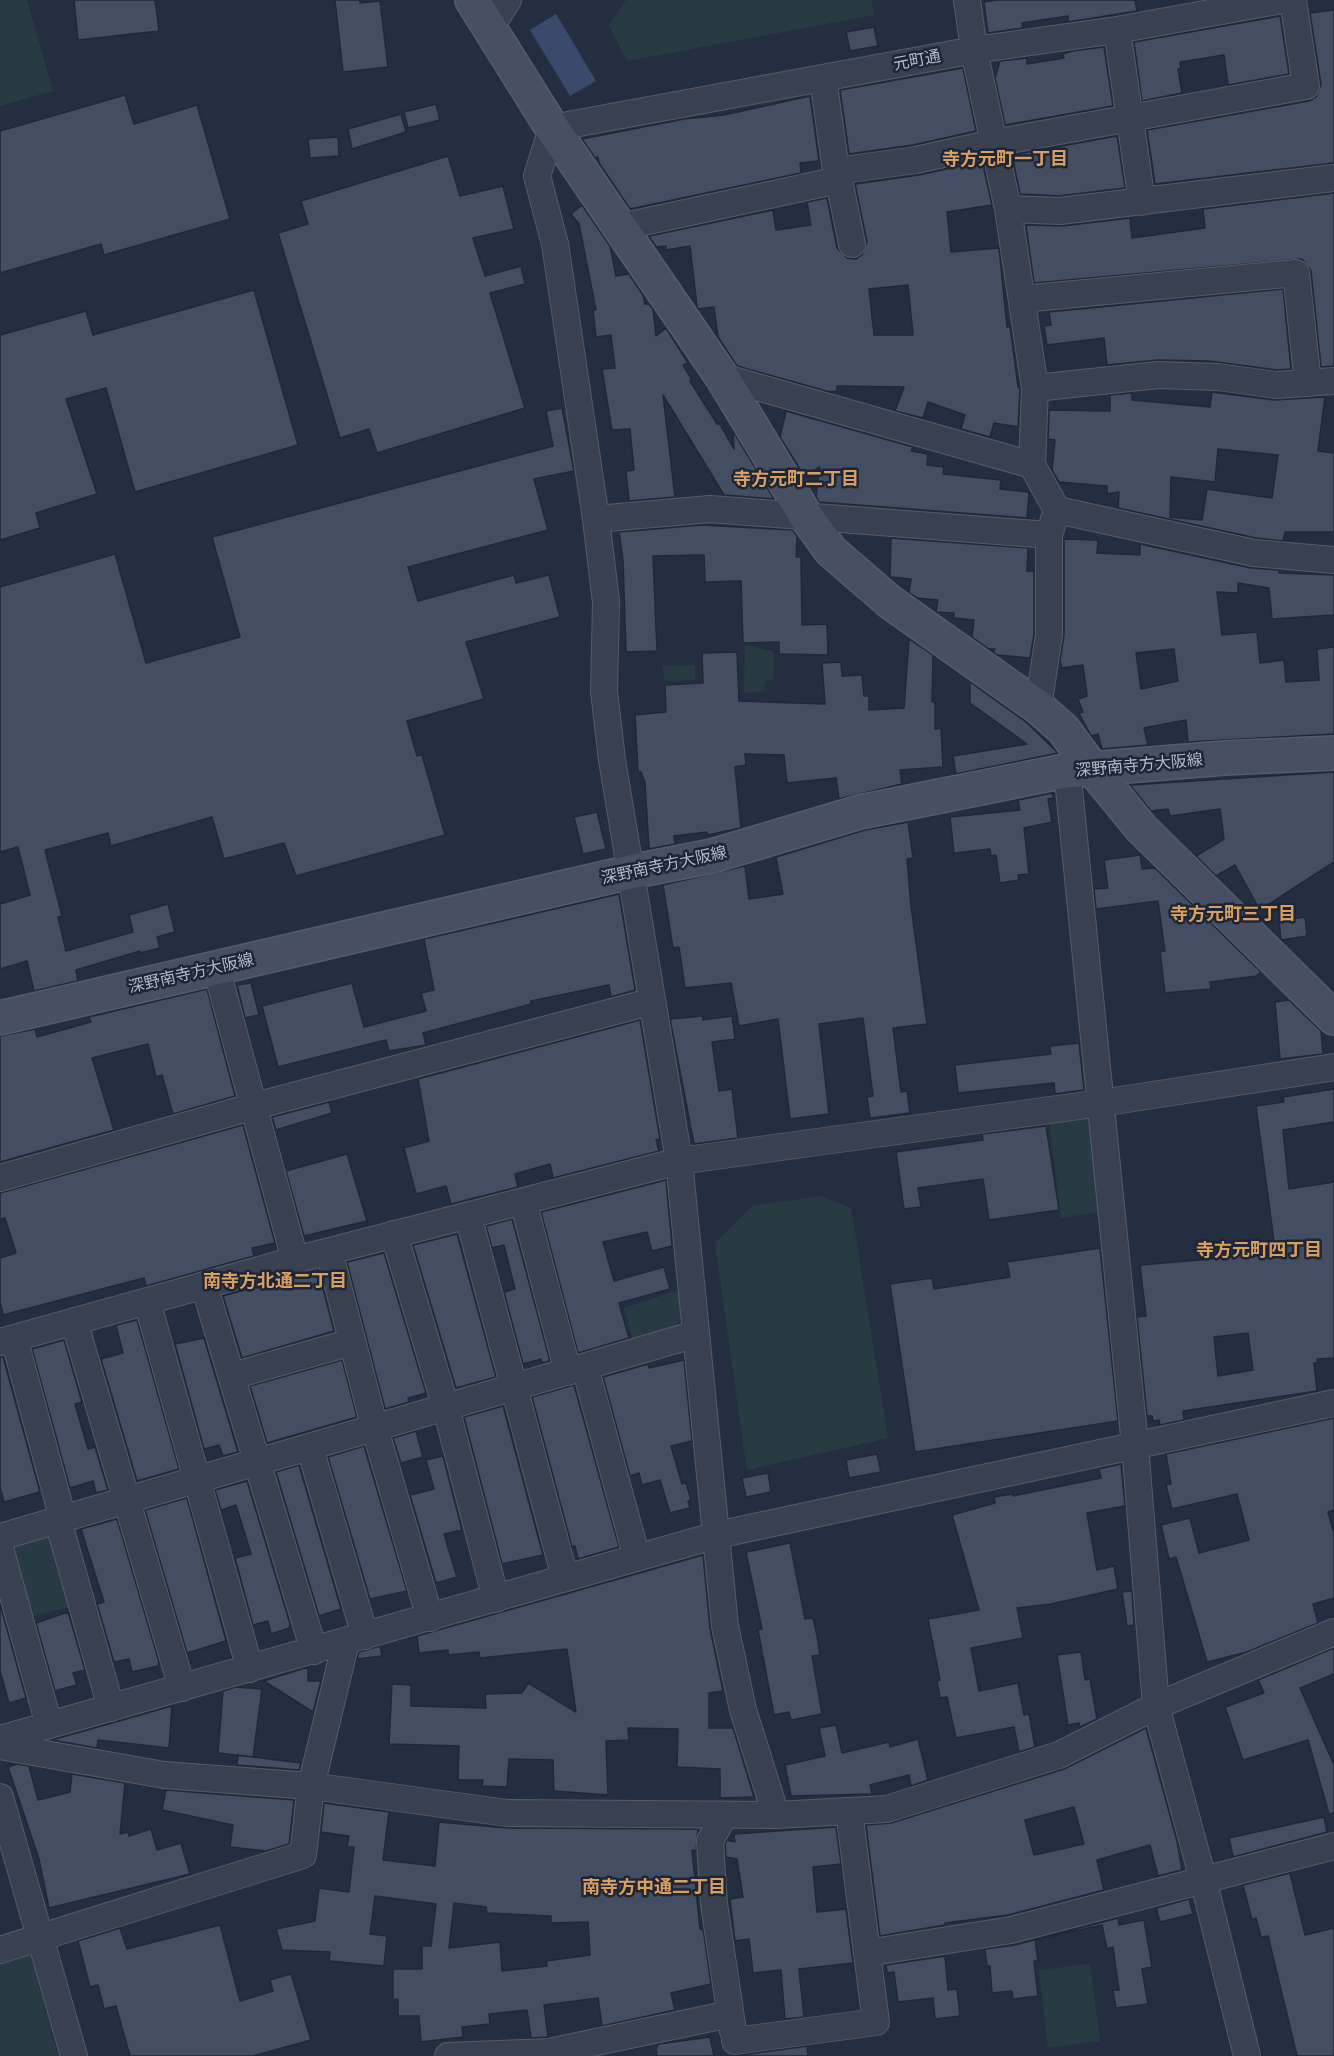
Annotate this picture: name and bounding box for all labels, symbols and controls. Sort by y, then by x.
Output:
street label: 元町通 [892,46,942,74]
district label: 寺方元町一丁目 [942,148,1068,170]
district label: 寺方元町二丁目 [733,468,859,490]
street label: 深野南寺方大阪線 [1074,750,1204,780]
street label: 深野南寺方大阪線 [599,842,729,888]
district label: 寺方元町三丁目 [1170,903,1296,925]
street label: 深野南寺方大阪線 [126,949,256,997]
district label: 寺方元町四丁目 [1196,1239,1322,1261]
district label: 南寺方北通二丁目 [203,1270,347,1292]
district label: 南寺方中通二丁目 [582,1876,726,1898]

